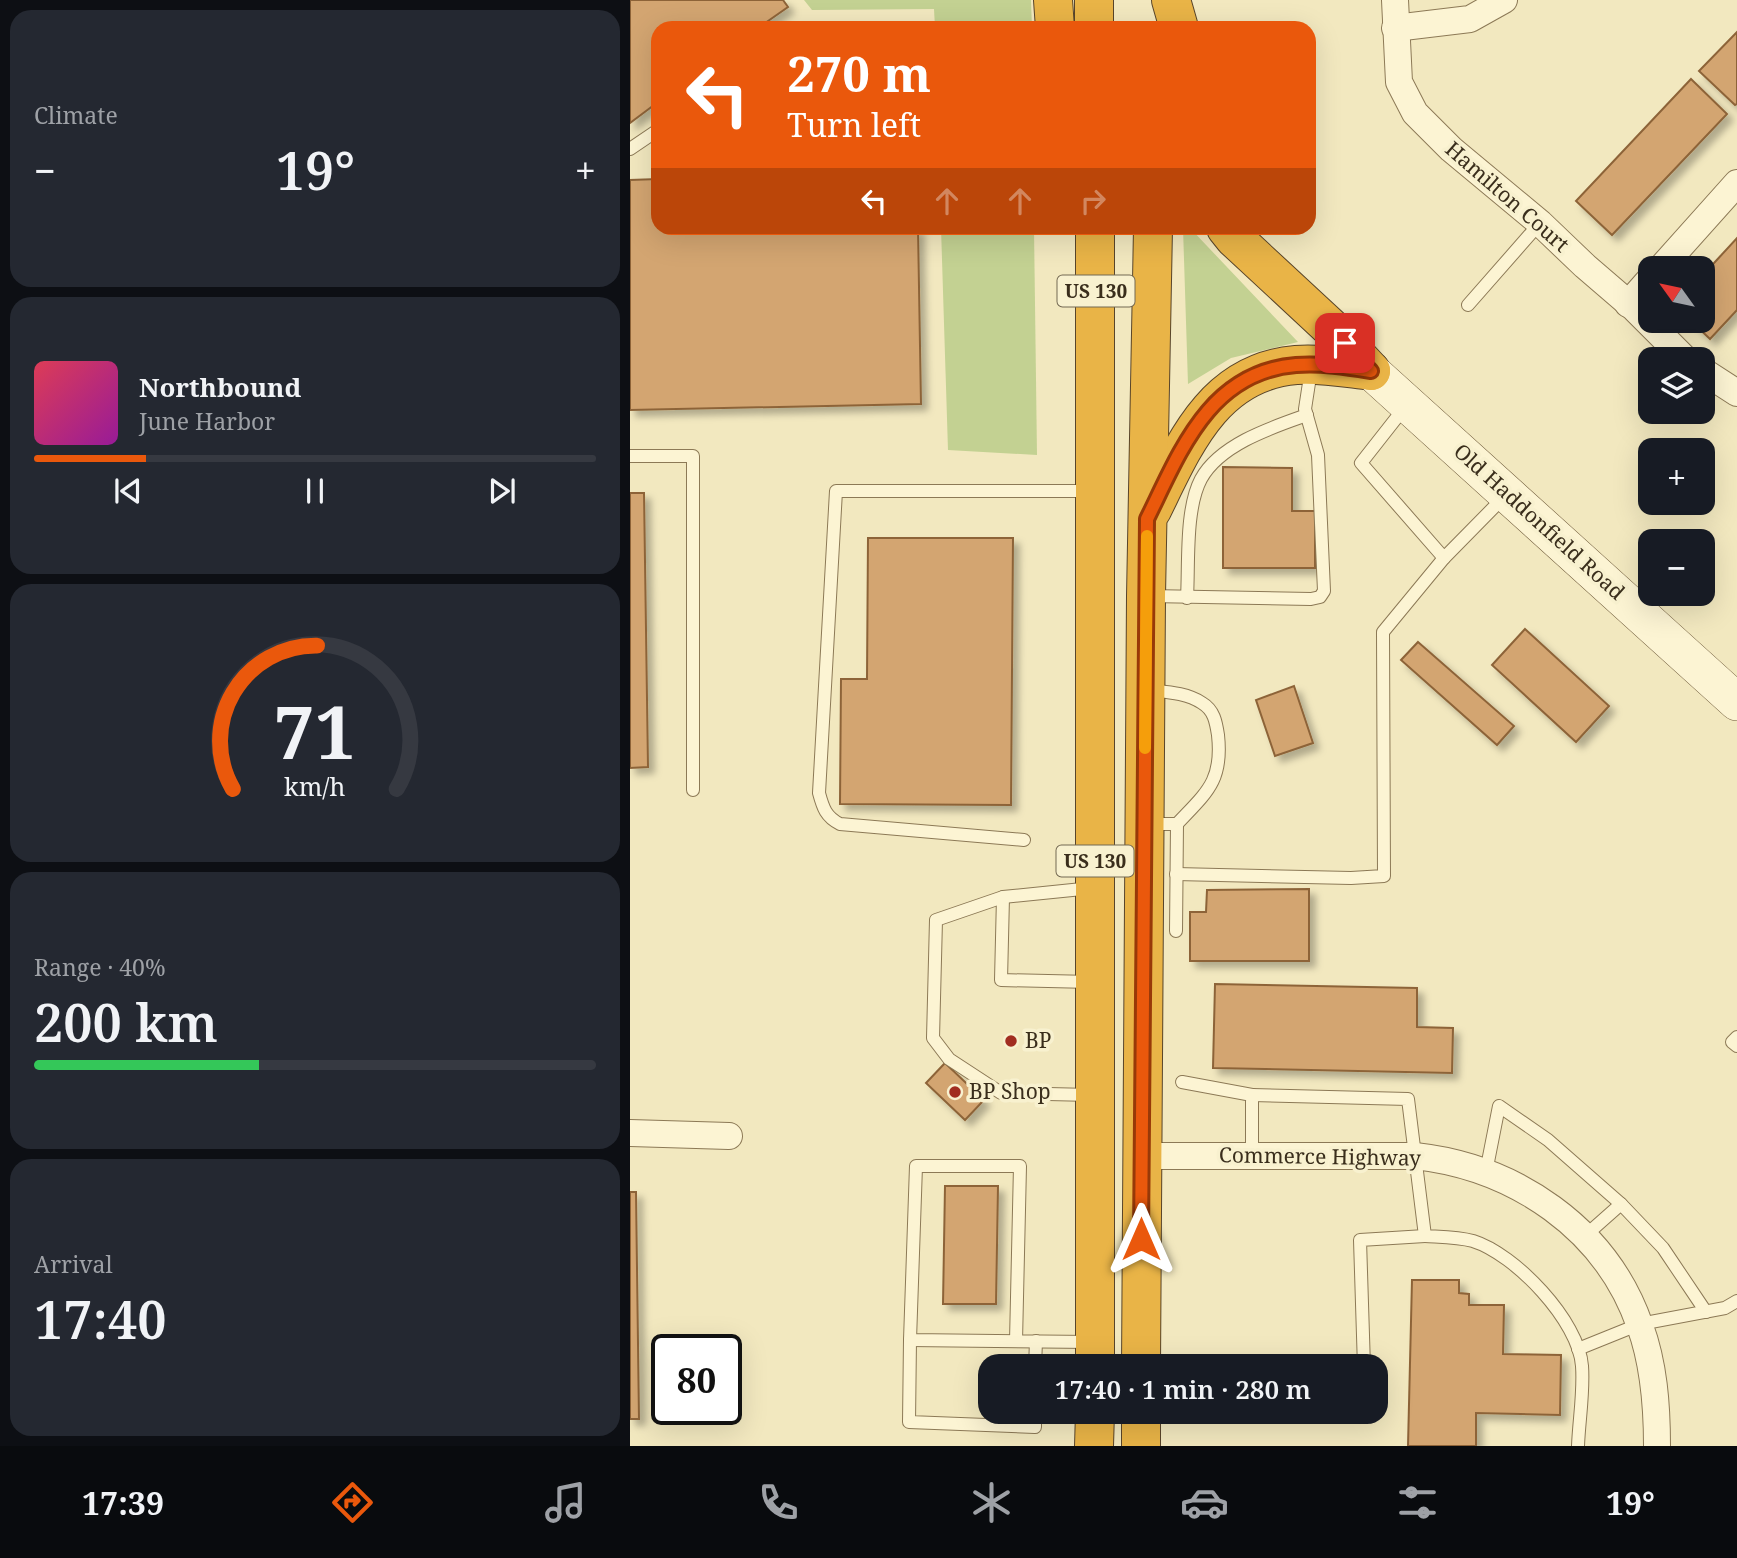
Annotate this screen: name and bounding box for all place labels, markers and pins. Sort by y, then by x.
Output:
pin [1315,313,1375,373]
place label: BP [1025,1026,1051,1054]
marker: BP [1003,1033,1019,1049]
place label: BP Shop [969,1077,1051,1105]
marker: BP Shop [947,1084,963,1100]

